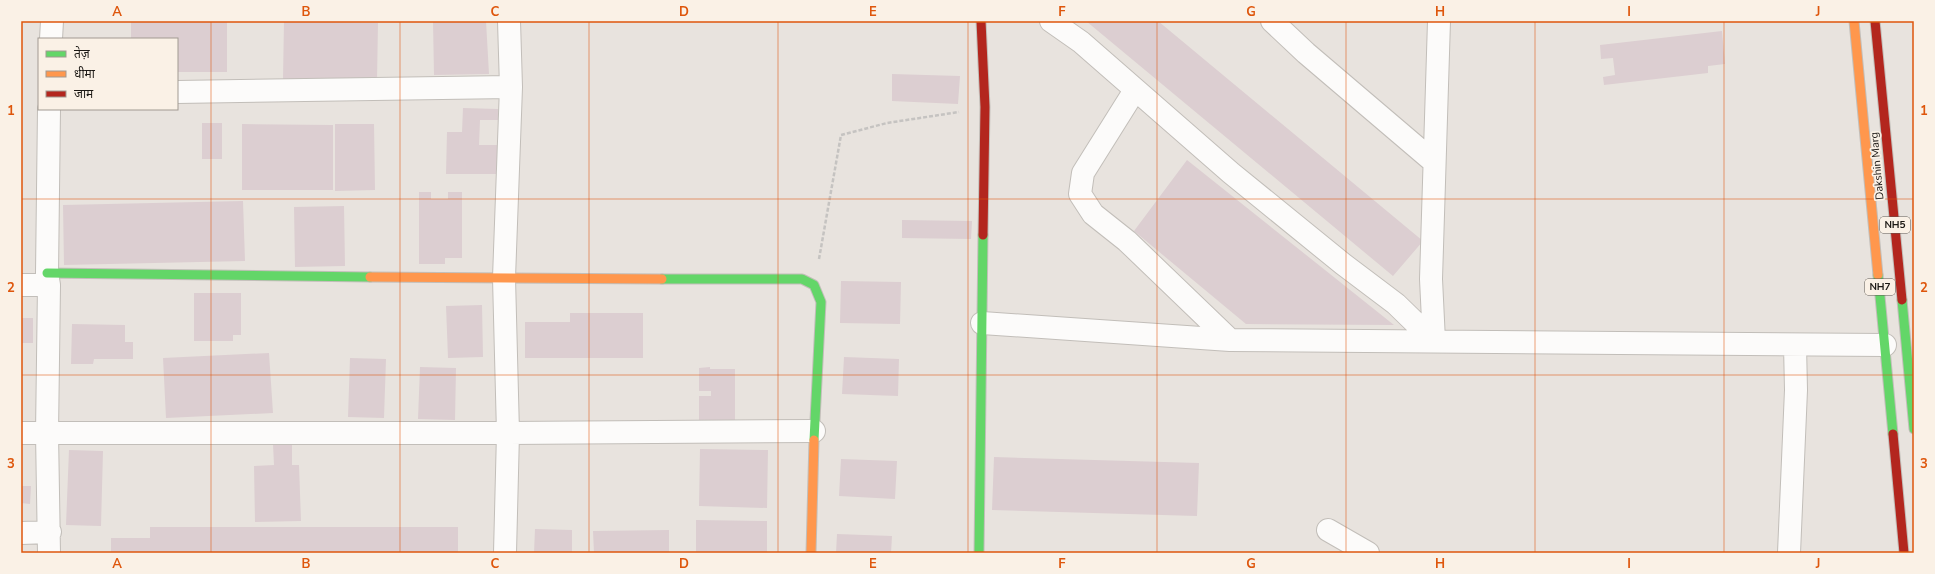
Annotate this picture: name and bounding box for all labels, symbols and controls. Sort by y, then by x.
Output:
text: A [112,3,122,21]
text: B [302,3,311,21]
text: C [491,3,500,21]
text: D [679,3,689,21]
text: E [869,3,877,21]
text: F [1058,3,1066,21]
text: G [1246,3,1256,21]
text: H [1435,3,1445,21]
text: I [1627,3,1631,21]
text: J [1815,3,1820,21]
legend [38,38,178,110]
text: तेज़ [74,46,91,62]
text: धीमा [74,66,96,82]
text: जाम [74,86,94,102]
text: 1 [7,102,15,120]
text: 1 [1920,102,1928,120]
street label: Dakshin Marg [1867,131,1887,201]
road number: NH5 [1880,217,1910,233]
text: 2 [7,279,15,297]
road number: NH7 [1865,279,1895,295]
text: 2 [1920,279,1928,297]
text: 3 [7,455,15,473]
text: 3 [1920,455,1928,473]
text: A [112,555,122,573]
text: B [302,555,311,573]
text: C [491,555,500,573]
text: D [679,555,689,573]
text: E [869,555,877,573]
text: F [1058,555,1066,573]
text: G [1246,555,1256,573]
text: H [1435,555,1445,573]
text: I [1627,555,1631,573]
text: J [1815,555,1820,573]

